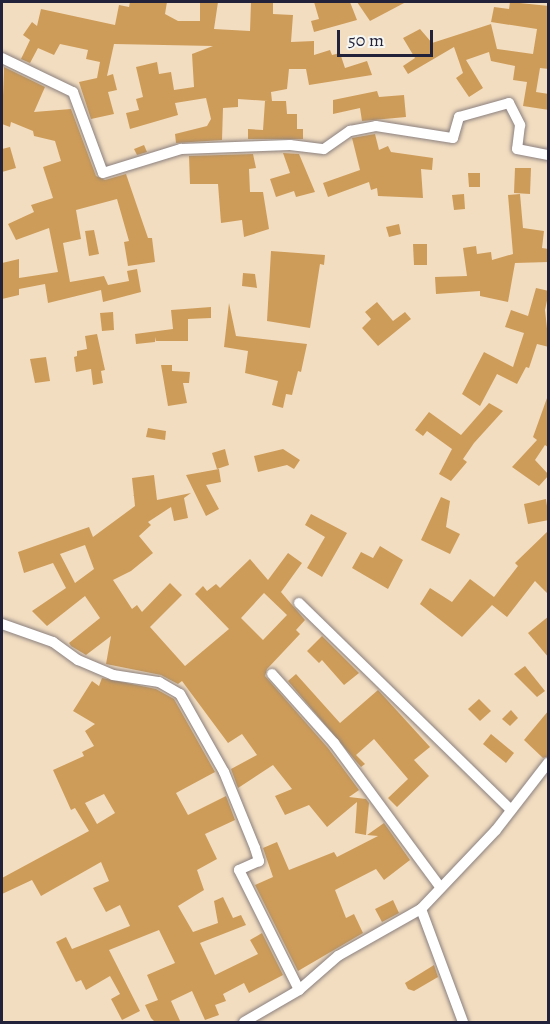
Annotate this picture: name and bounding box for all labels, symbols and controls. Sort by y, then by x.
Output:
scale bar [340,18,436,56]
text: 50 m [348,28,384,52]

